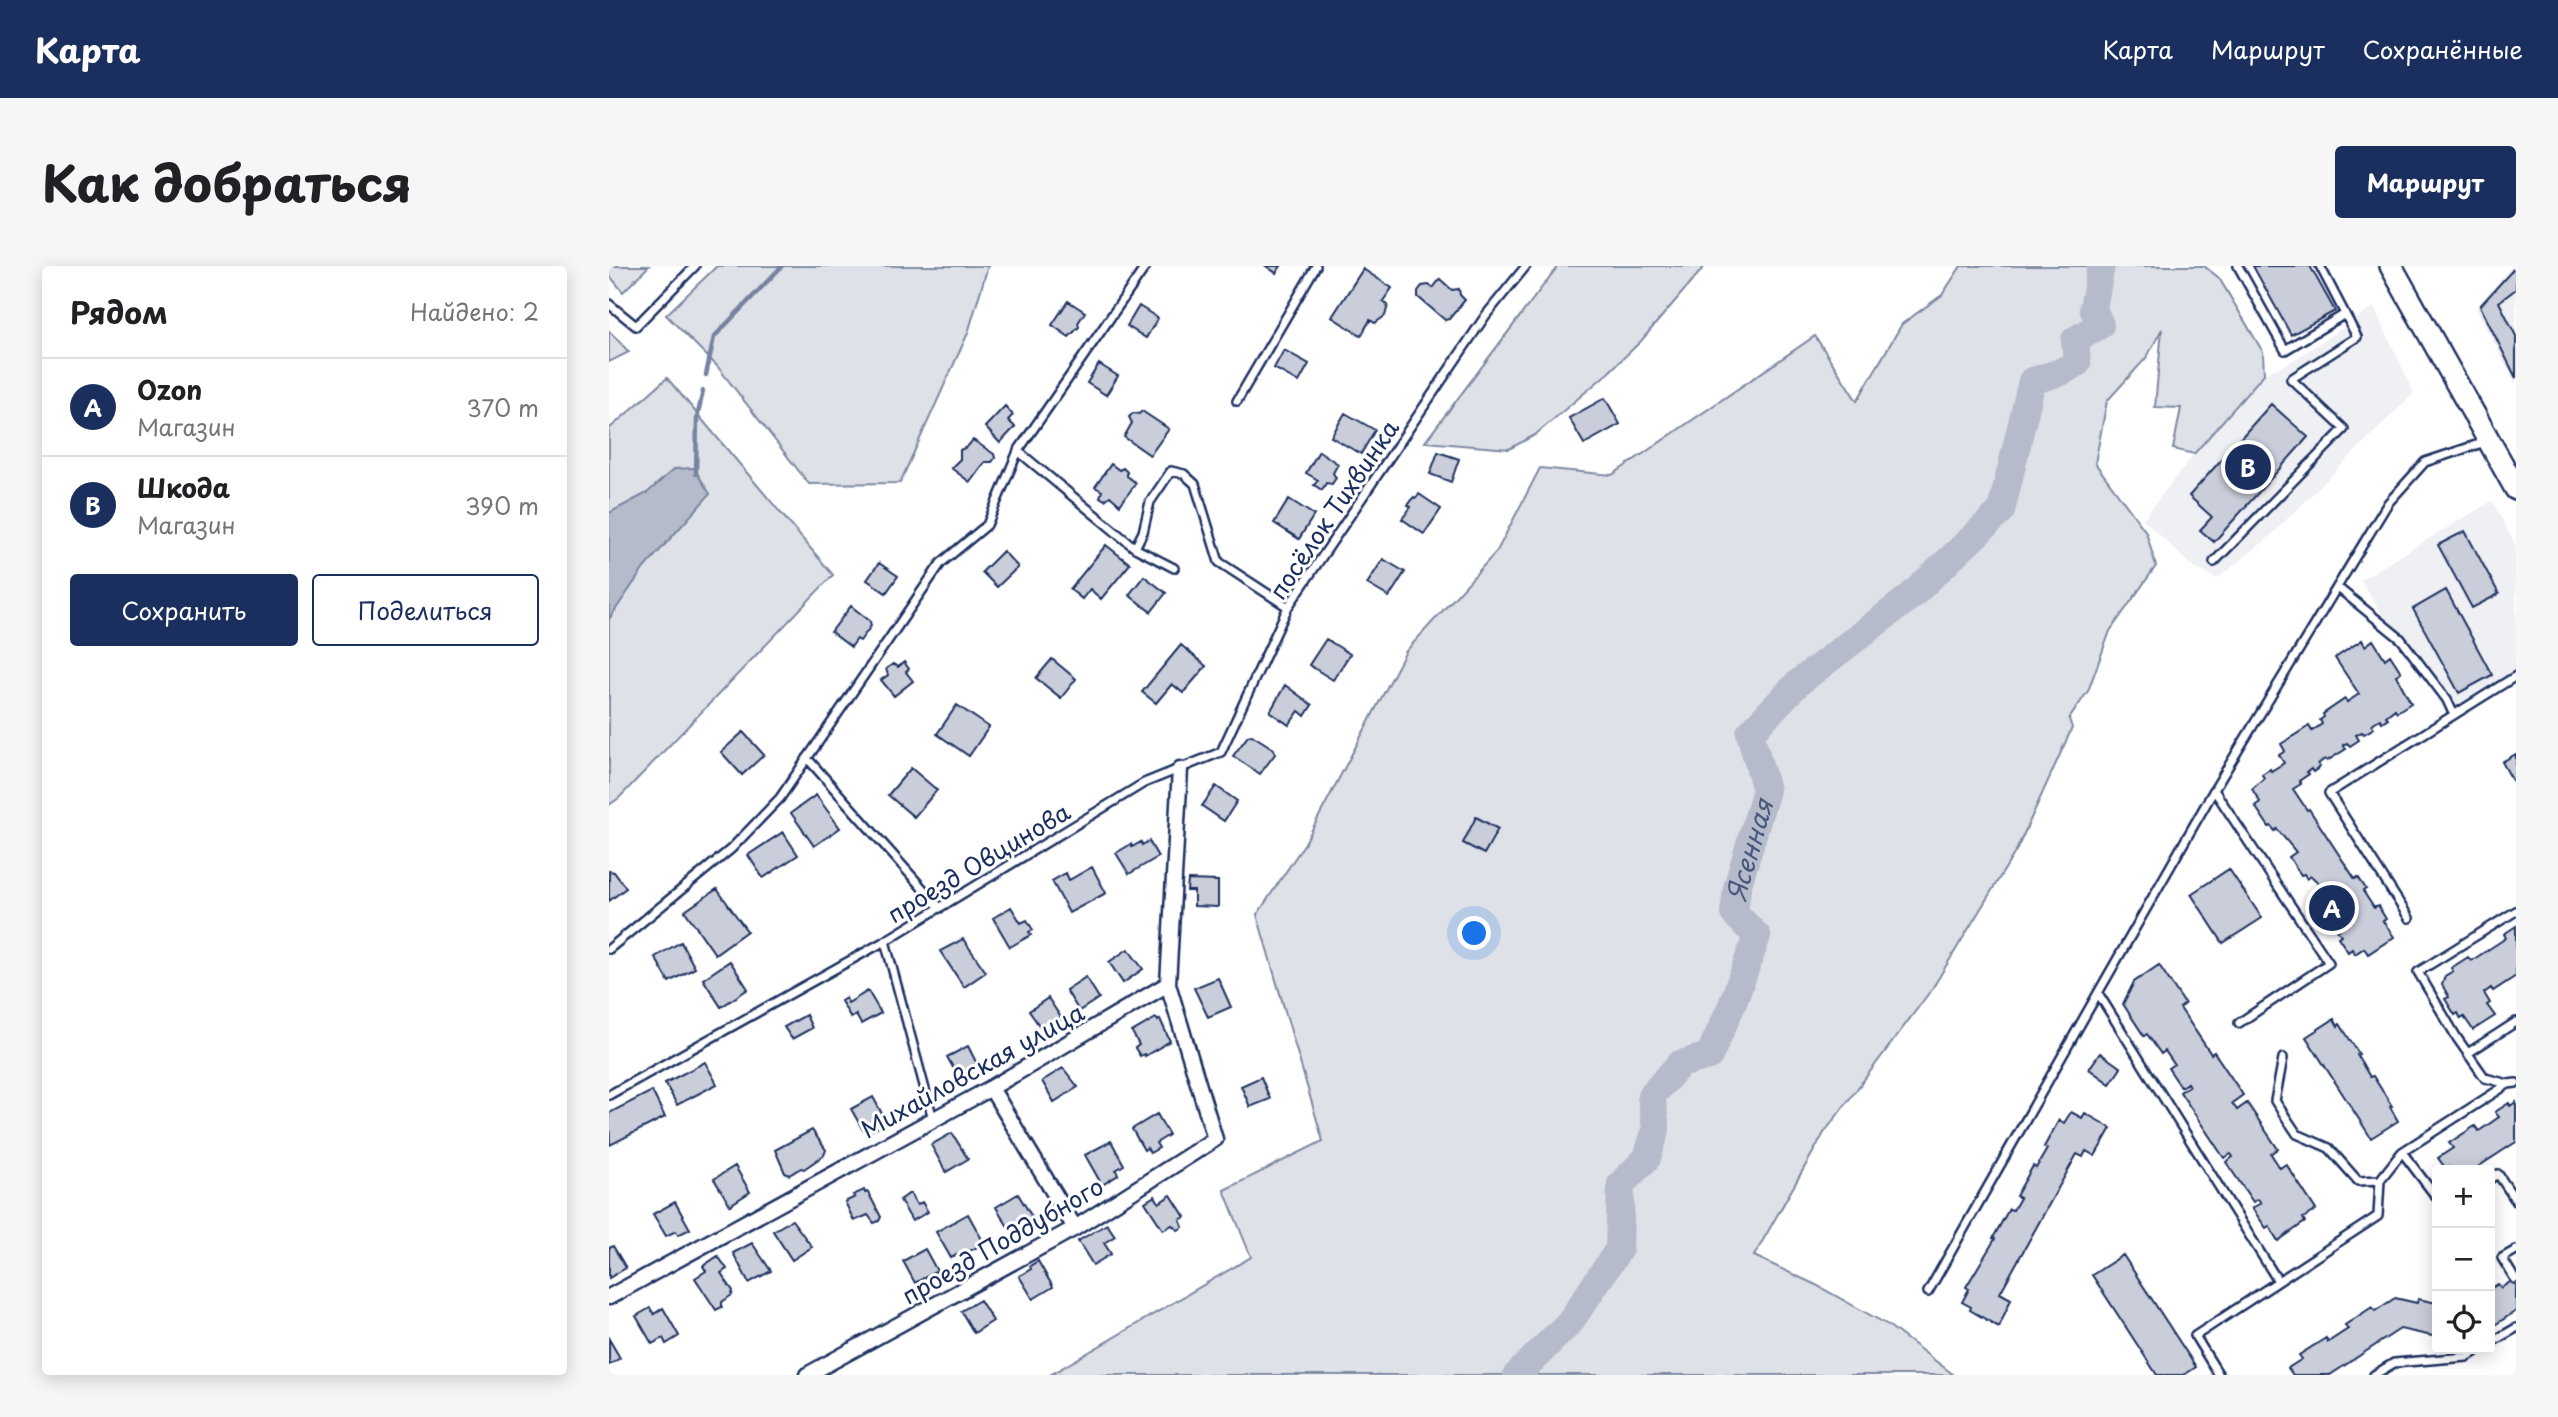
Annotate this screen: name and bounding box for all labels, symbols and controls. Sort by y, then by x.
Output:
text: Карта [35,24,141,74]
text: Карта [2102,31,2173,67]
text: Маршрут [2211,31,2325,67]
text: Сохранённые [2363,31,2523,67]
text: Как добраться [42,145,412,219]
button: Маршрут [2335,146,2516,218]
text: Рядом [70,289,168,334]
text: Найдено: 2 [410,294,539,329]
text: Ozon [137,370,202,409]
text: A [84,390,102,425]
text: 370 m [466,390,539,425]
text: Магазин [137,409,236,444]
street label: посёлок Тихвинка [1259,412,1407,606]
pin: B [2225,441,2271,493]
text: Шкода [137,468,230,507]
text: B [85,488,101,523]
text: 390 m [465,488,539,523]
text: Магазин [137,507,236,542]
button: Сохранить [70,574,298,646]
button: Поделиться [312,574,539,646]
water label: Ясенная [1716,792,1782,904]
street label: проезд Овцинова [880,793,1076,931]
pin: A [2309,882,2355,934]
your location [1457,916,1491,950]
street label: Михайловская улица [854,993,1090,1147]
map controls [2432,1165,2495,1354]
button: + [2432,1165,2495,1228]
street label: проезд Поддубного [894,1167,1110,1313]
button: − [2432,1228,2495,1291]
button: locate [2432,1291,2495,1354]

